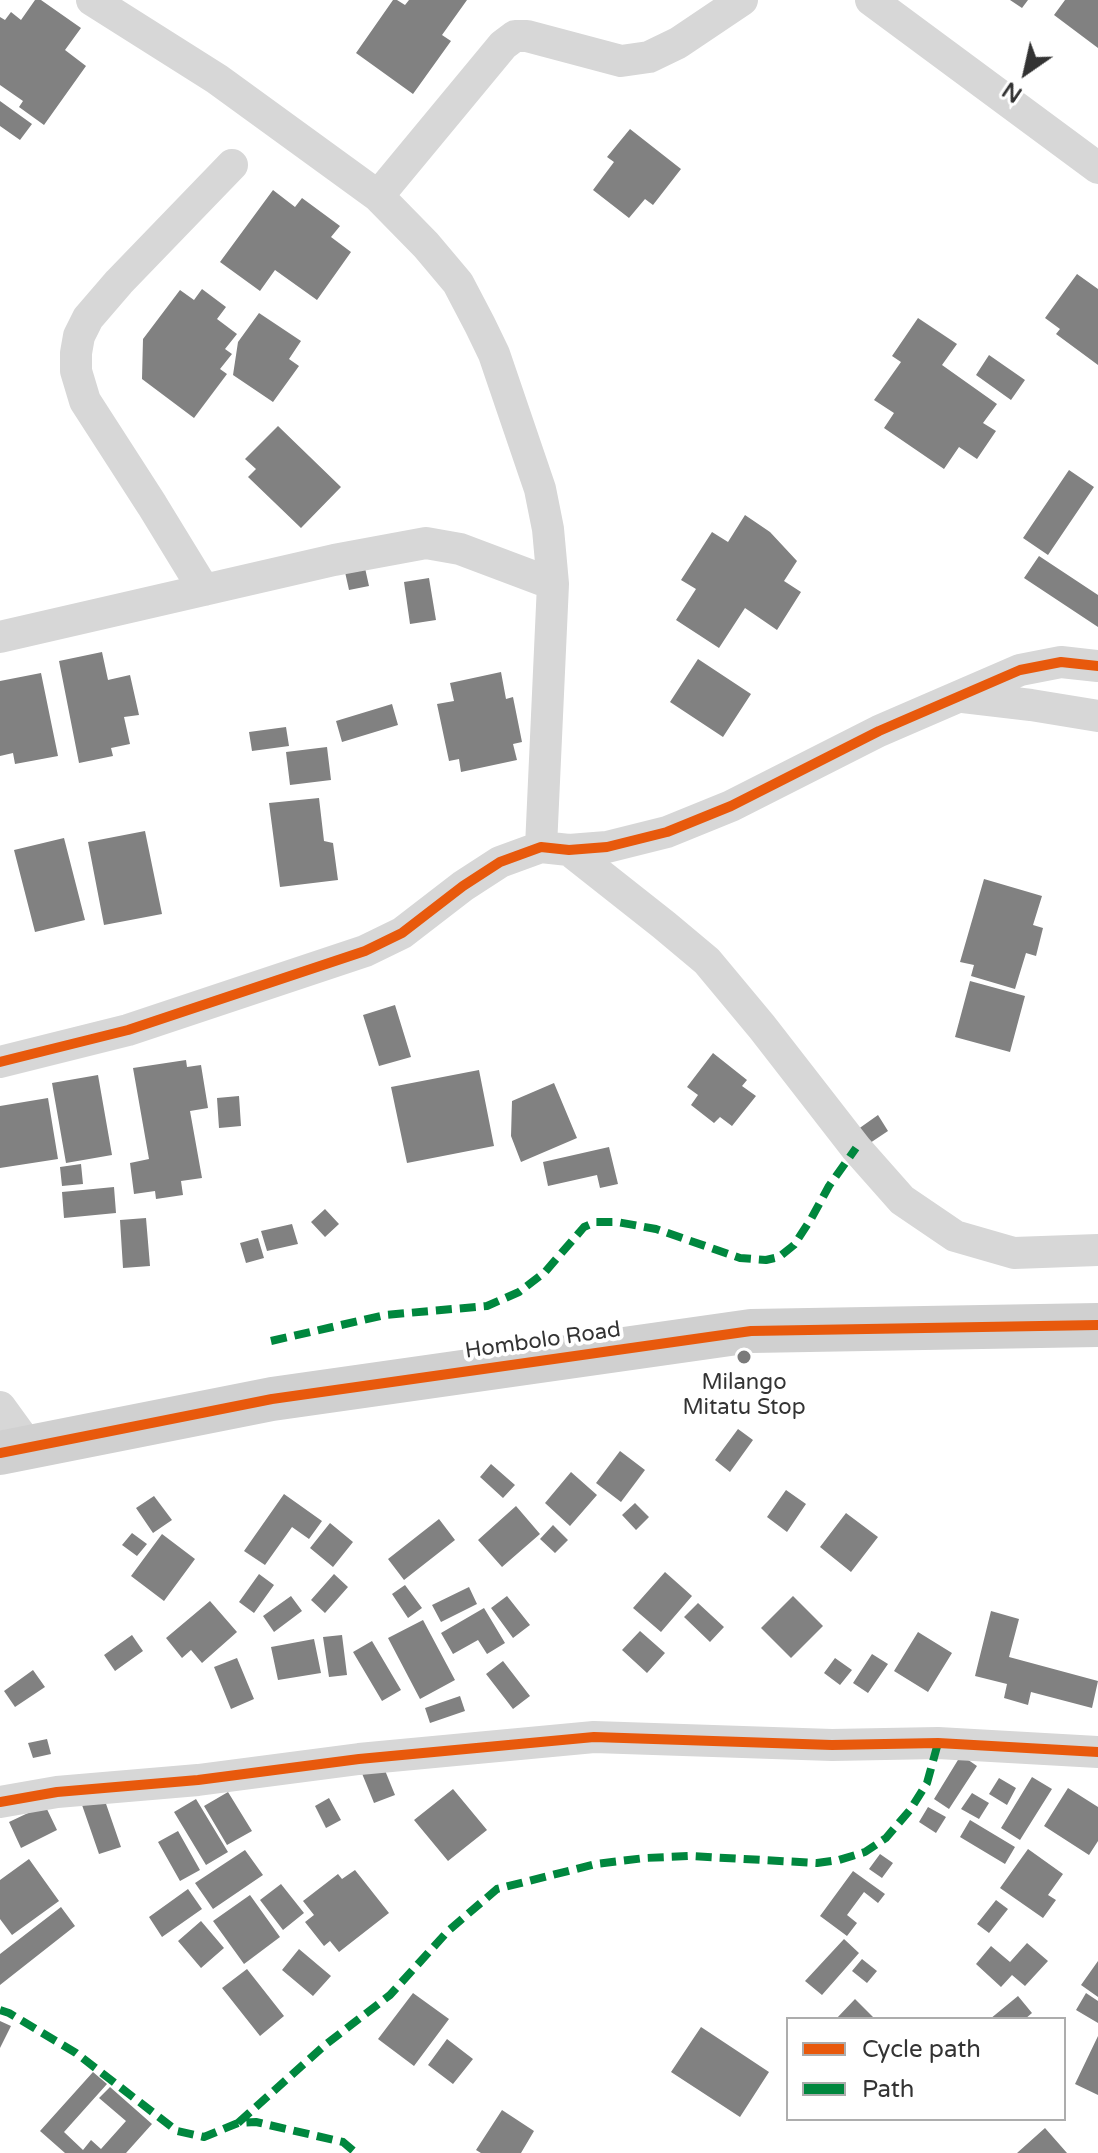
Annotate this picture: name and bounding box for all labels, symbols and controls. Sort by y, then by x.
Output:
north arrow [986,32,1066,112]
text: N [998,76,1027,108]
street label: Hombolo Road [463,1317,623,1365]
marker: Milango Mitatu Stop [735,1348,753,1366]
place label: Milango Mitatu Stop [682,1370,806,1422]
legend [786,2017,1066,2121]
text: Cycle path [862,2035,981,2064]
text: Path [862,2075,915,2104]

